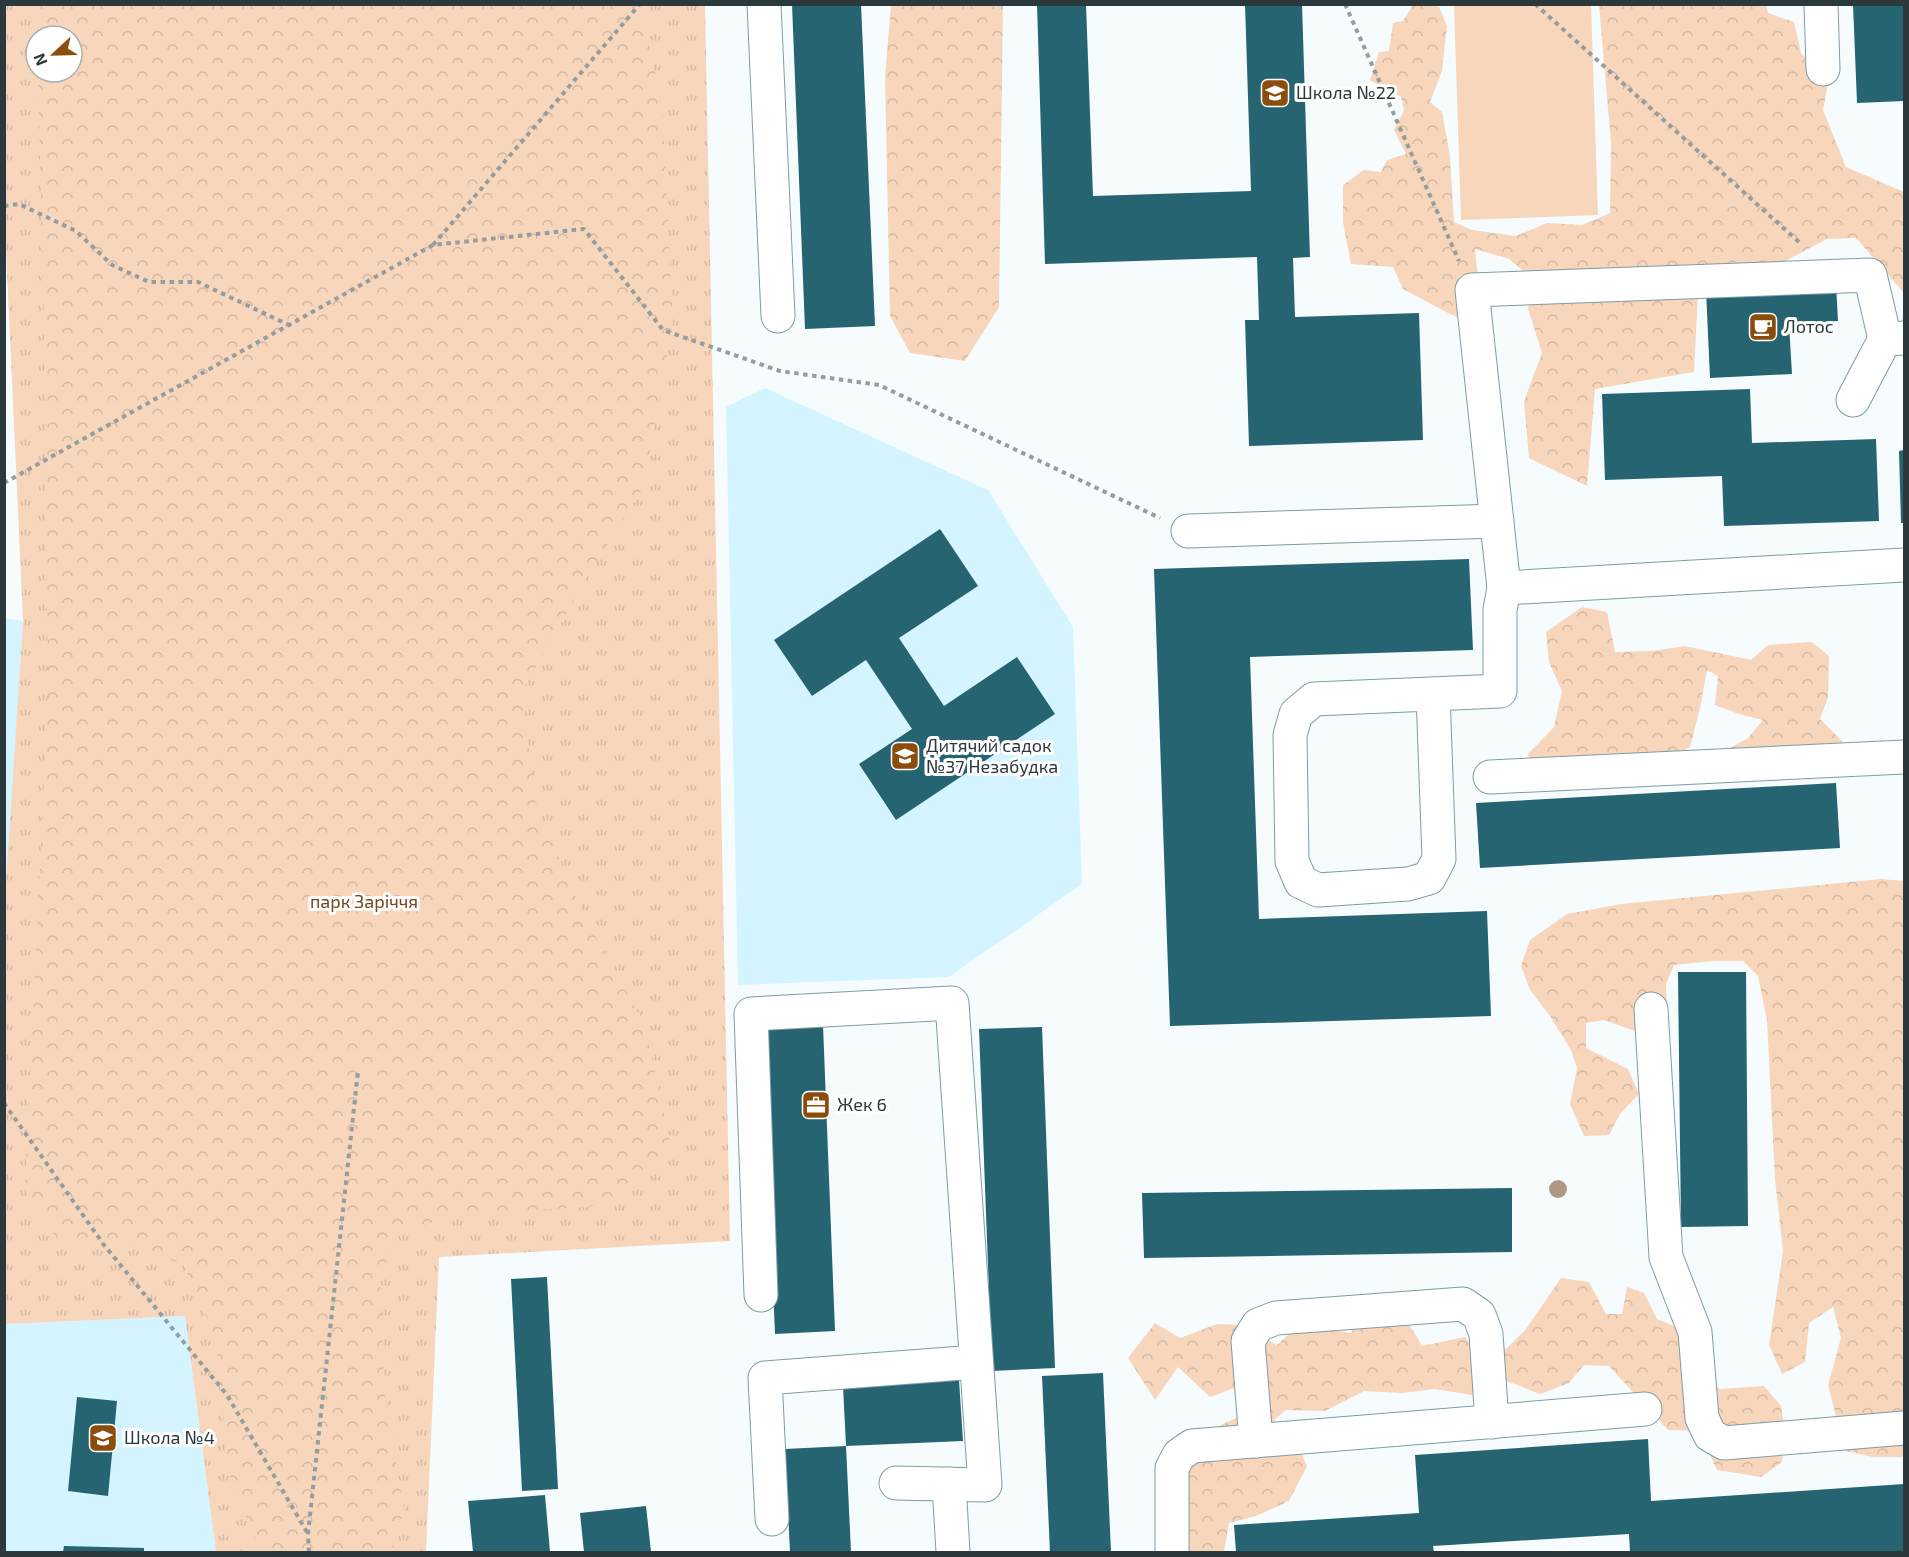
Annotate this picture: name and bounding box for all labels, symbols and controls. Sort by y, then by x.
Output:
north arrow [24,24,84,84]
text: N [29,51,51,69]
school or university icon: Школа №22 [1259,77,1291,109]
place label: Школа №22 [1296,81,1396,103]
cafe icon: Лотос [1747,311,1779,343]
place label: Лотос [1784,315,1834,337]
place label: Дитячий садок №37 Незабудка [926,734,1058,777]
school or university icon: Дитячий садок №37 Незабудка [889,740,921,772]
park label: парк Заріччя [310,890,418,912]
office icon: Жек 6 [800,1089,832,1121]
place label: Жек 6 [837,1093,887,1115]
school or university icon: Школа №4 [87,1422,119,1454]
place label: Школа №4 [124,1426,215,1448]

